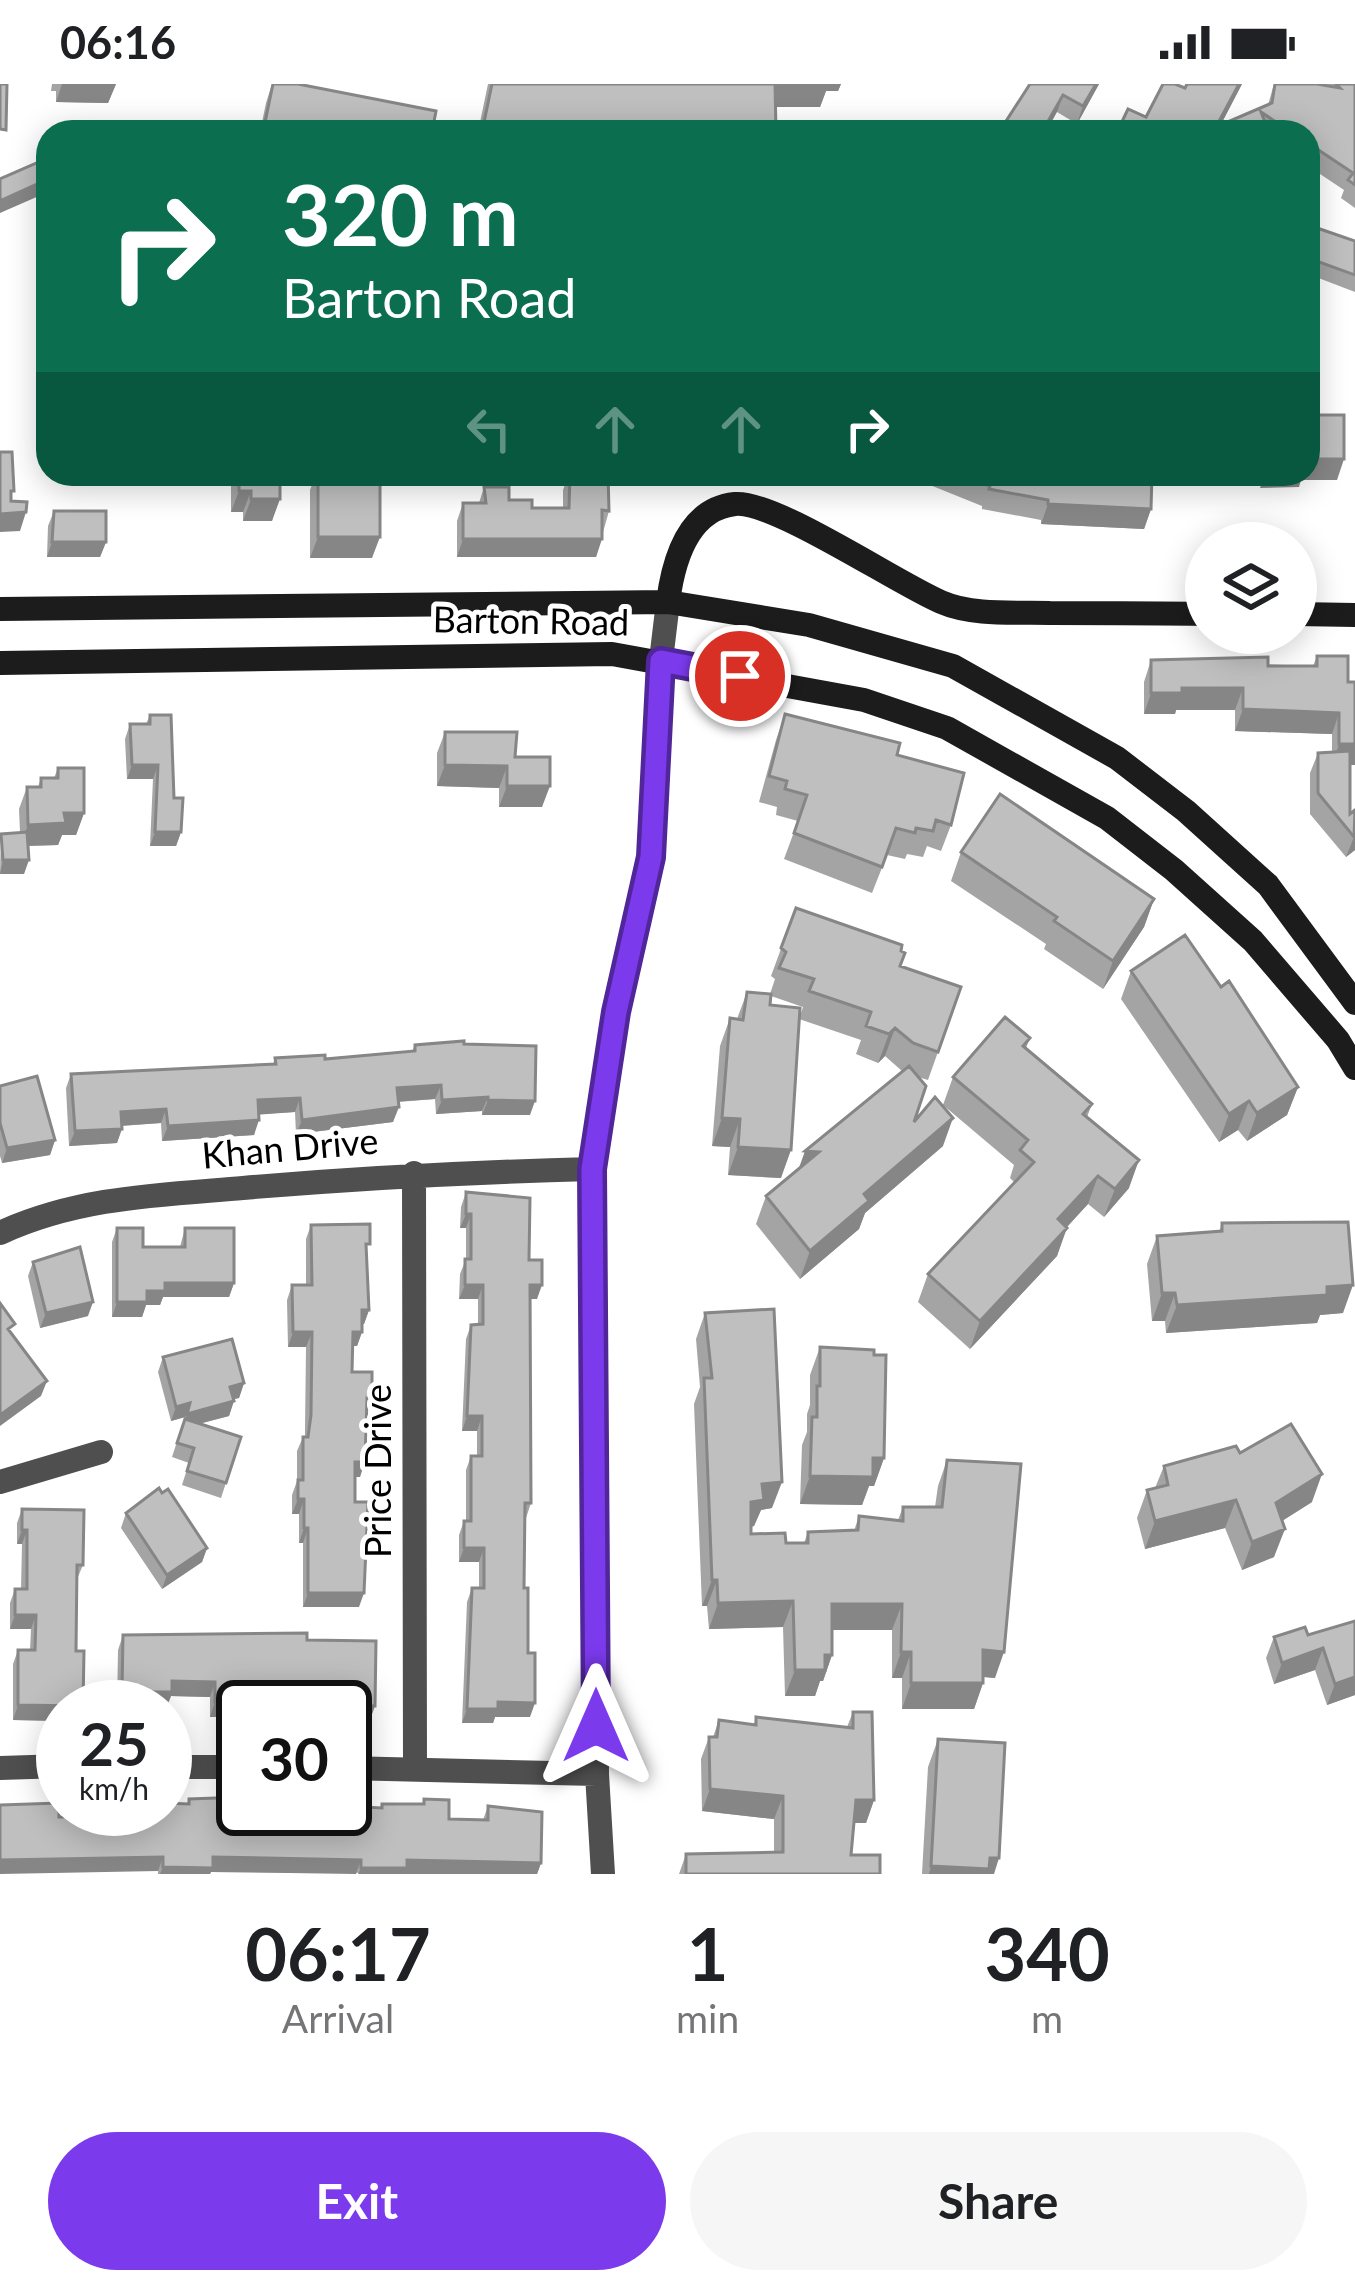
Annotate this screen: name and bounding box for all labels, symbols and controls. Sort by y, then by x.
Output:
text: 06:16 [60,15,176,69]
text: 320 m [282,163,519,264]
icon: right [84,168,240,324]
text: Barton Road [282,265,577,330]
icon: left [456,396,522,462]
icon: ahead [582,396,648,462]
icon: ahead [708,396,774,462]
icon: right [834,396,900,462]
map controls [1185,522,1317,654]
button: layers [1185,522,1317,654]
street label: Barton Road [432,596,630,644]
pin [689,625,791,727]
icon: arrive [707,643,773,709]
street label: Khan Drive [200,1117,380,1177]
street label: Price Drive [355,1384,399,1558]
position arrow [533,1663,659,1789]
speed limit sign: 30 [216,1680,372,1836]
text: 25 [79,1707,149,1779]
text: km/h [79,1770,149,1806]
text: 06:17 [245,1910,431,1996]
text: 1 [687,1910,729,1996]
text: 340 [984,1910,1110,1996]
text: Arrival [282,1995,394,2041]
text: min [676,1995,739,2041]
text: m [1031,1995,1063,2041]
button: Exit [48,2132,666,2270]
button: Share [690,2132,1307,2270]

